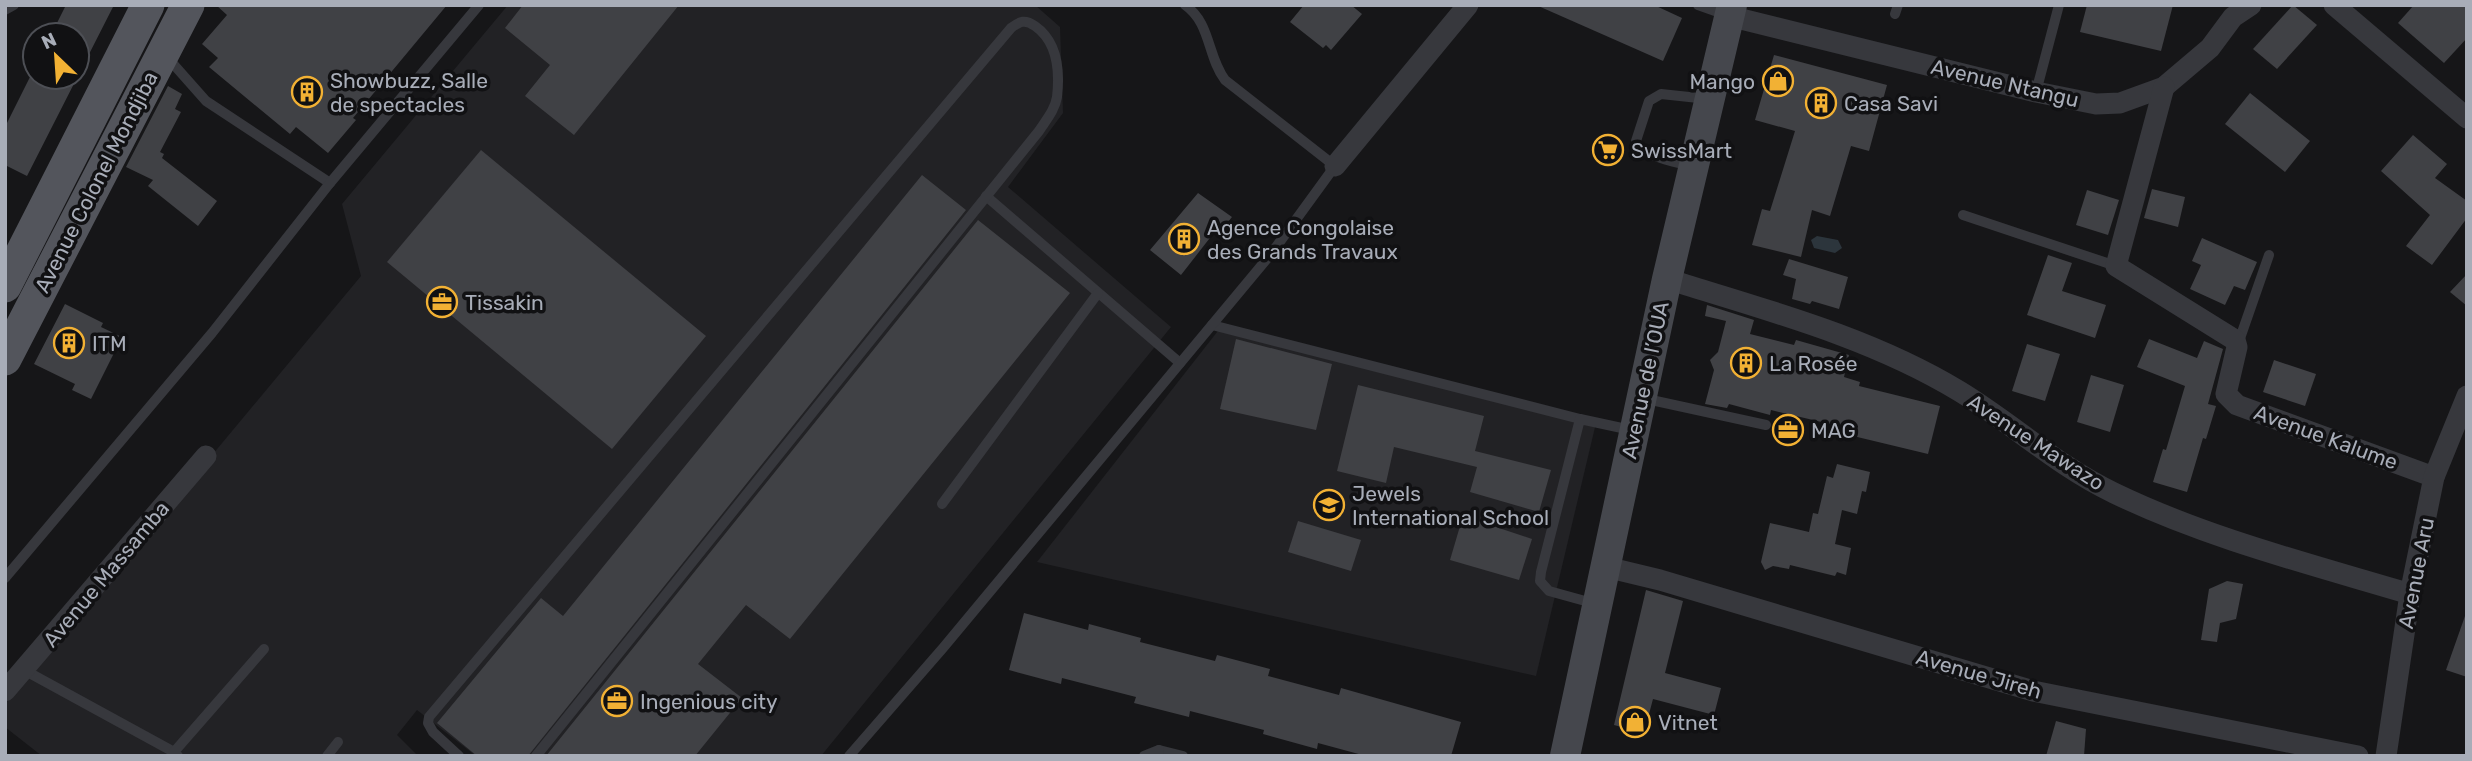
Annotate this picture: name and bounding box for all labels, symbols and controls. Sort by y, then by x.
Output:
north arrow [21,21,91,91]
text: N [38,28,60,54]
street label: Avenue Ntangu [1929,54,2081,112]
shop icon: Mango [1761,64,1795,98]
street label: Avenue Colonel Mondjiba [29,67,163,297]
place label: Showbuzz, Salle de spectacles [330,68,488,117]
place label: Mango [1689,69,1755,94]
building icon: Showbuzz, Salle de spectacles [290,75,324,109]
building icon: Casa Savi [1804,86,1838,120]
place label: Casa Savi [1844,91,1938,116]
supermarket icon: SwissMart [1591,133,1625,167]
place label: SwissMart [1631,138,1732,163]
place label: Agence Congolaise des Grands Travaux [1207,215,1398,264]
building icon: Agence Congolaise des Grands Travaux [1167,222,1201,256]
office icon: Tissakin [425,285,459,319]
place label: Tissakin [465,290,544,315]
street label: Avenue de l’OUA [1616,299,1674,461]
building icon: ITM [52,326,86,360]
place label: ITM [92,331,127,356]
building icon: La Rosée [1729,346,1763,380]
place label: La Rosée [1769,351,1857,376]
street label: Avenue Mawazo [1963,389,2109,495]
street label: Avenue Kalume [2251,399,2401,475]
office icon: MAG [1771,413,1805,447]
place label: MAG [1811,418,1856,443]
place label: Jewels International School [1352,481,1549,530]
school or university icon: Jewels International School [1312,488,1346,522]
street label: Avenue Massamba [38,496,174,652]
street label: Avenue Aru [2393,515,2439,631]
street label: Avenue Jireh [1913,644,2045,704]
office icon: Ingenious city [600,684,634,718]
place label: Ingenious city [640,689,778,714]
shop icon: Vitnet [1618,705,1652,739]
place label: Vitnet [1658,710,1718,735]

